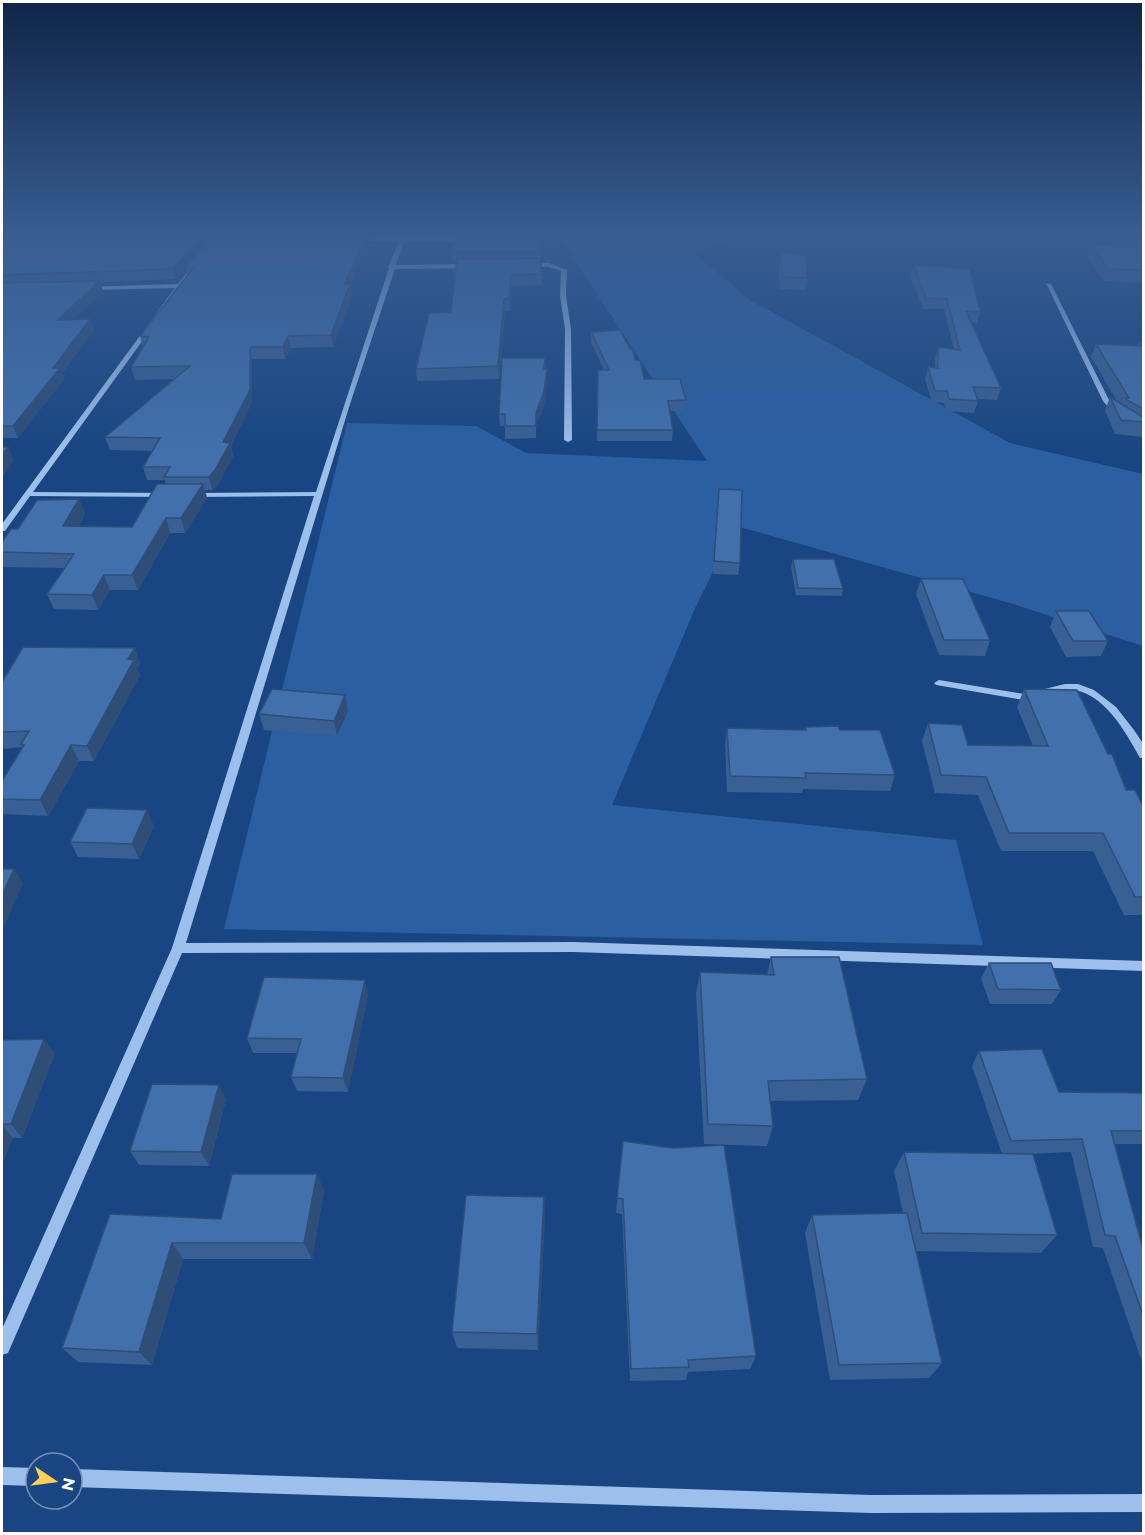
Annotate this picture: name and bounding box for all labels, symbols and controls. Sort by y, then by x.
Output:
north arrow [24,1451,84,1511]
text: N [57,1476,79,1493]

